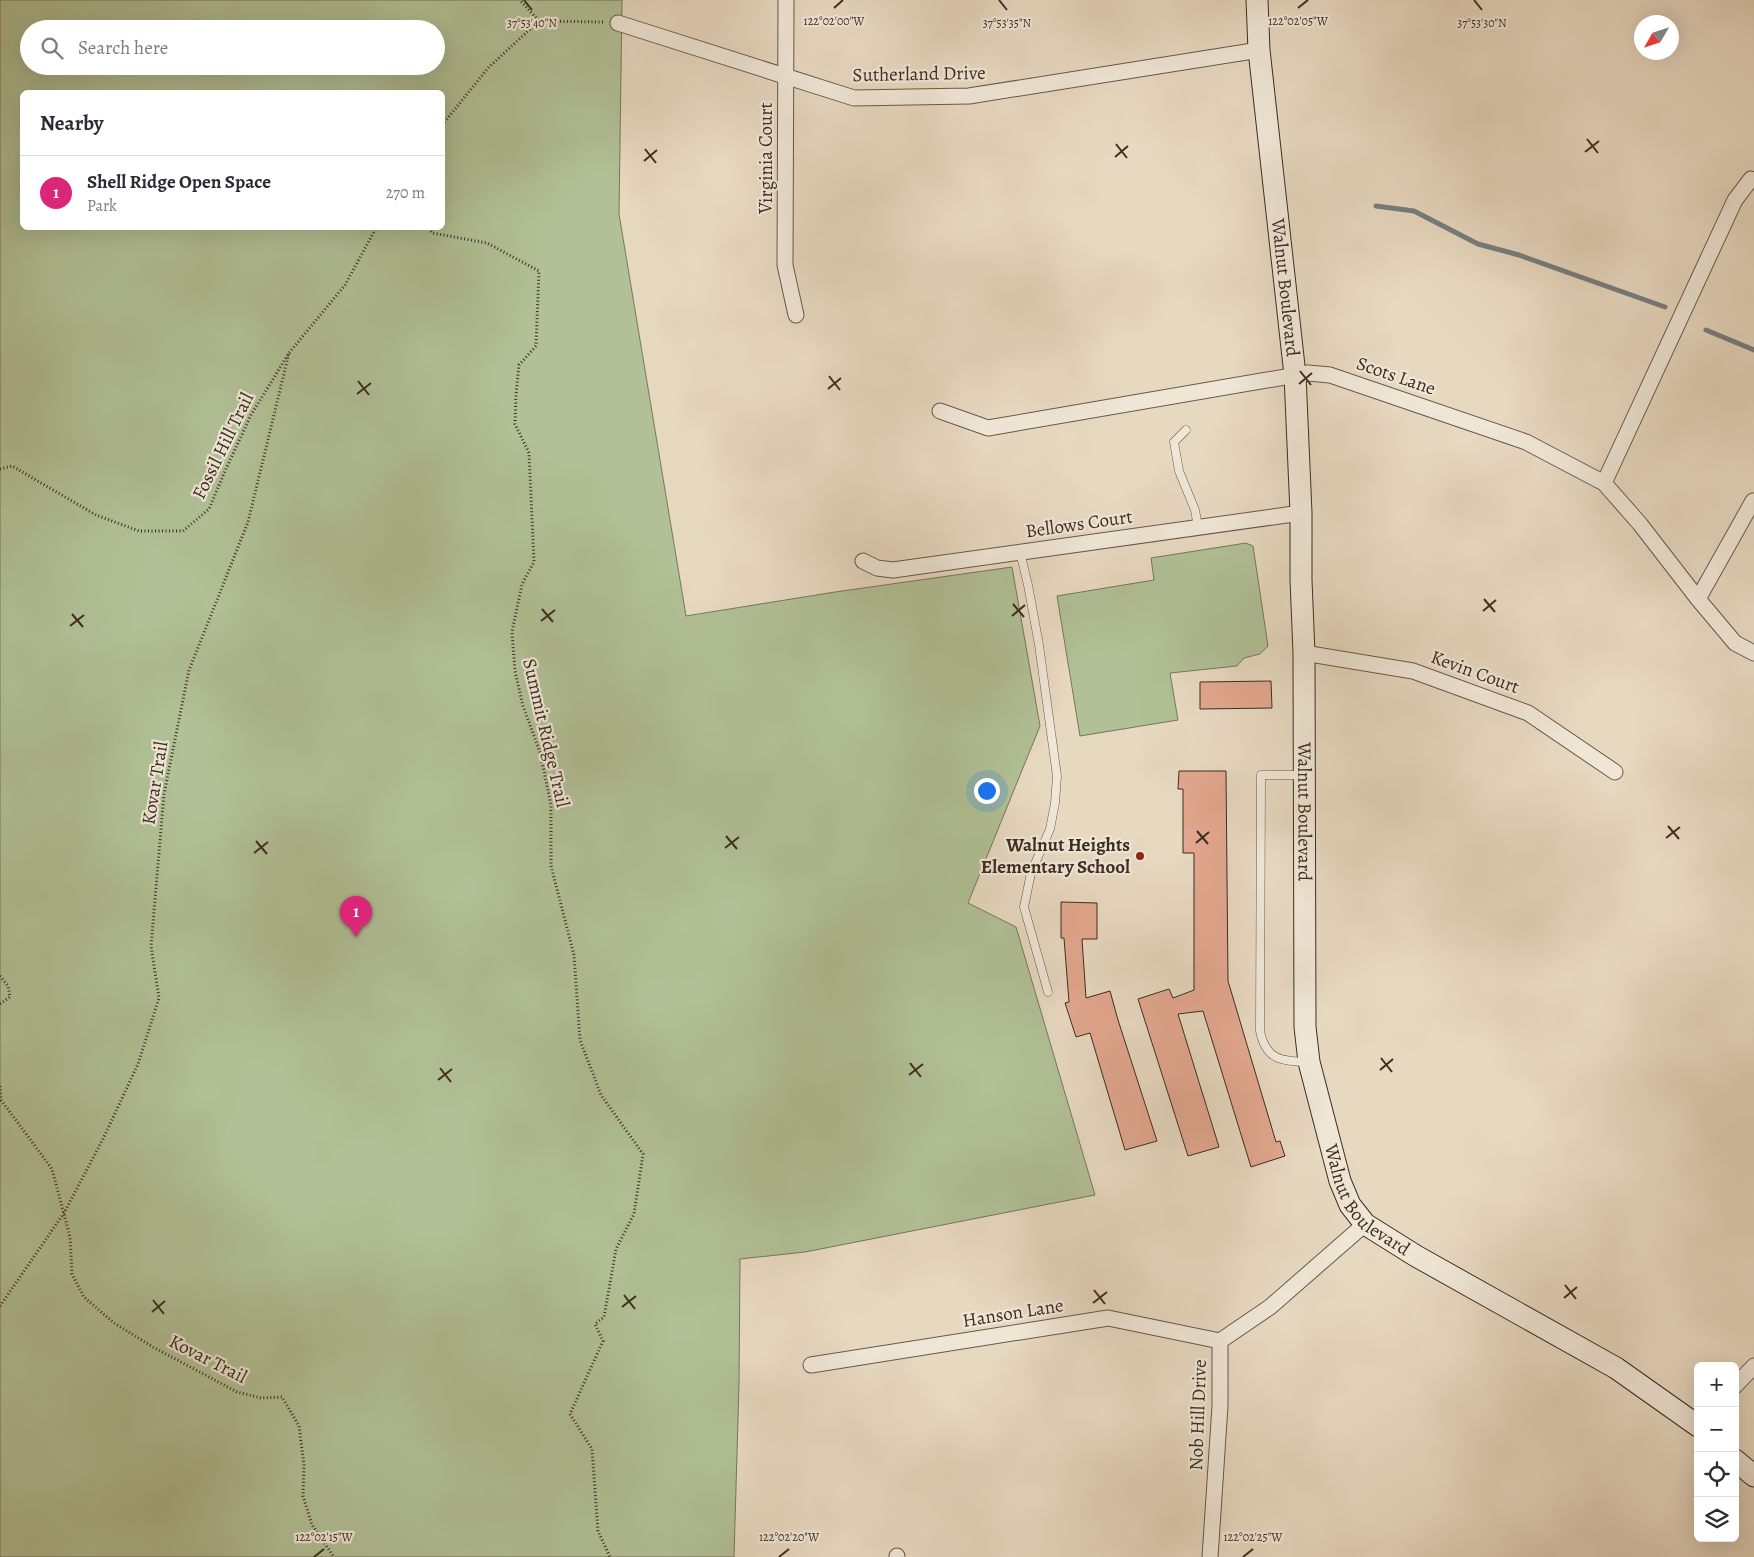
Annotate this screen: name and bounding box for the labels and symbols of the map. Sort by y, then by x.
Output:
text: 122°02'00"W [804,13,865,29]
text: 122°02'05"W [1268,13,1329,29]
text: 37°53'40"N [507,15,557,31]
text: 37°53'35"N [983,15,1032,31]
text: 37°53'30"N [1457,15,1507,31]
north arrow [1634,15,1679,60]
street label: Sutherland Drive [852,60,986,88]
street label: Virginia Court [753,102,779,215]
street label: Walnut Boulevard [1265,216,1306,359]
street label: Scots Lane [1353,350,1439,402]
street label: Fossil Hill Trail [186,388,260,504]
street label: Bellows Court [1024,504,1134,544]
street label: Kevin Court [1427,644,1523,700]
street label: Summit Ridge Trail [516,656,576,810]
street label: Kovar Trail [136,739,174,827]
street label: Walnut Boulevard [1291,741,1318,882]
your location [974,778,1000,804]
place label: Walnut Heights Elementary School [981,832,1130,880]
marker: Walnut Heights Elementary School [1134,850,1146,862]
pin: 1 [340,896,372,937]
street label: Walnut Boulevard [1318,1140,1416,1262]
street label: Hanson Lane [961,1292,1065,1334]
street label: Kovar Trail [165,1328,252,1390]
street label: Nob Hill Drive [1183,1359,1213,1471]
text: 122°02'15"W [295,1529,353,1545]
text: 122°02'20"W [759,1529,820,1545]
text: 122°02'25"W [1224,1529,1283,1545]

